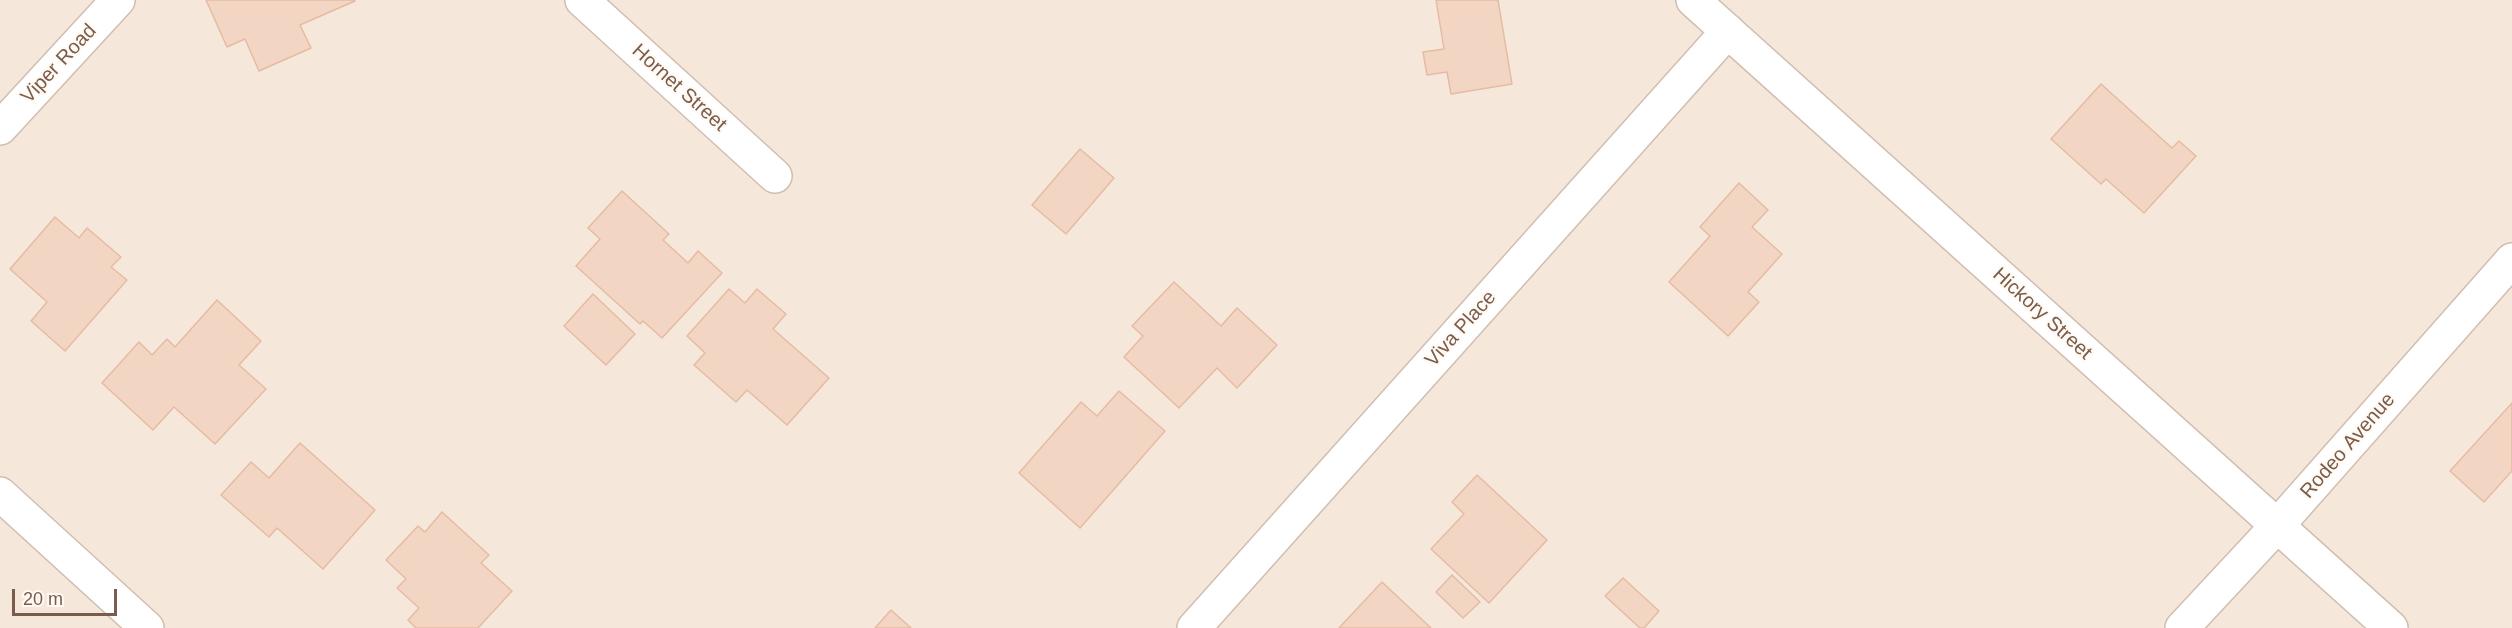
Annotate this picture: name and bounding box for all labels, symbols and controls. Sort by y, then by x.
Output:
street label: Viper Road [16,19,102,109]
street label: Hornet Street [627,39,731,137]
street label: Hickory Street [1987,263,2097,365]
street label: Viva Place [1421,286,1501,372]
street label: Rodeo Avenue [2296,388,2400,504]
scale bar [15,577,120,615]
text: 20 m [23,589,63,609]

